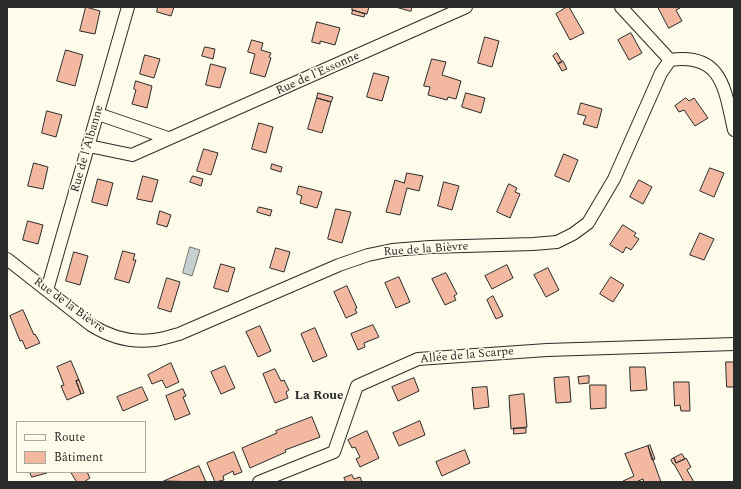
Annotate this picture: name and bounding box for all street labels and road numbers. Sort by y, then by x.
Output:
street label: Rue de l'Essonne [274,49,362,99]
street label: Rue de l'Albanne [69,104,107,194]
street label: Rue de la Bièvre [383,240,469,260]
street label: Rue de la Bièvre [30,275,108,337]
street label: Allée de la Scarpe [419,345,515,367]

